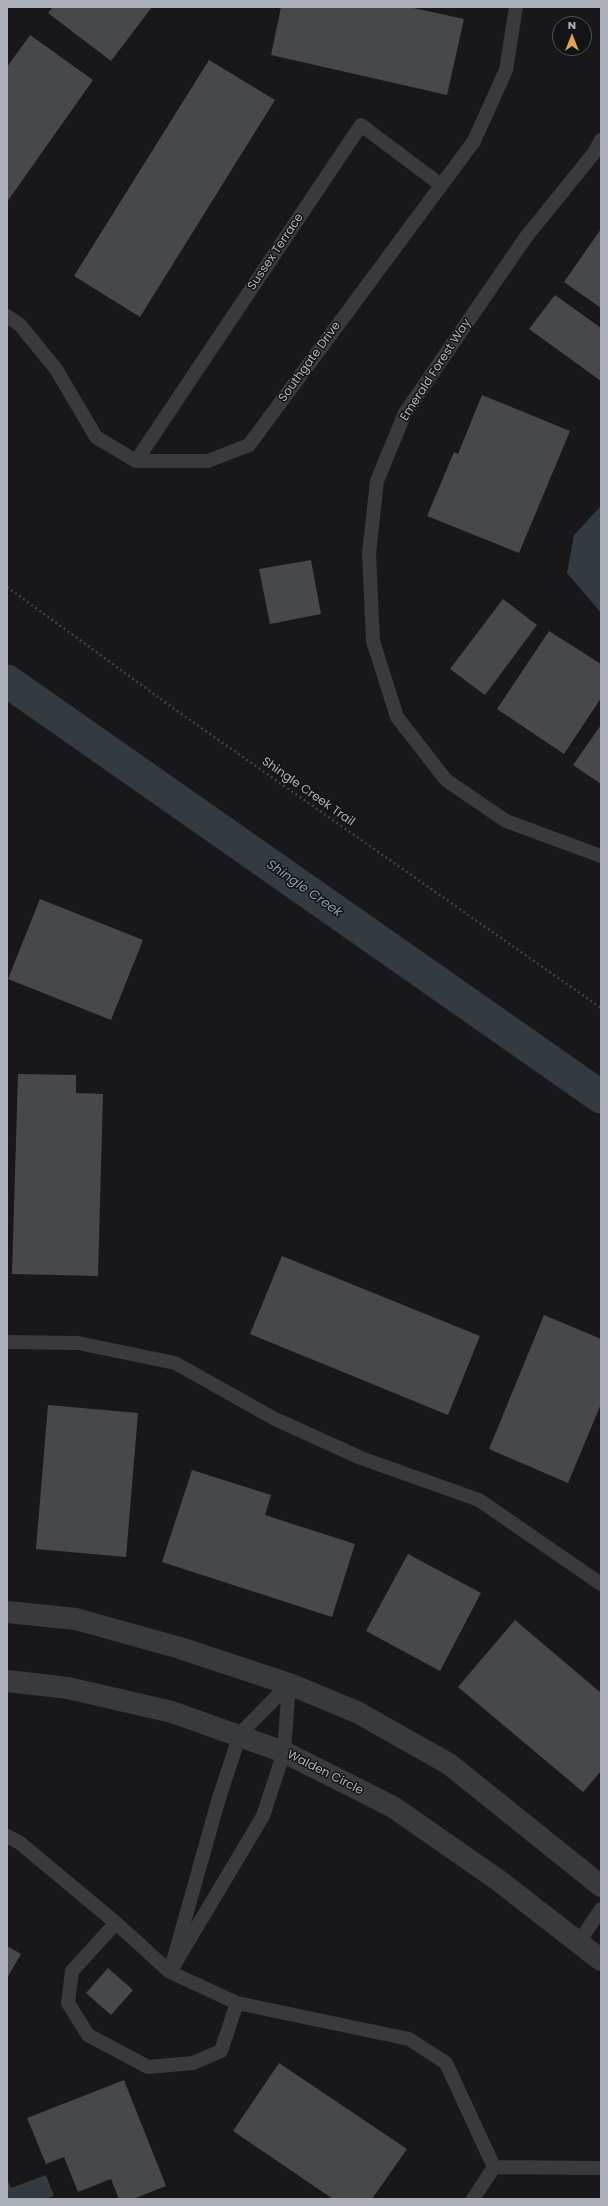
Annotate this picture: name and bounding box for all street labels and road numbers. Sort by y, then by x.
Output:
street label: Sussex Terrace [245,211,307,293]
street label: Emerald Forest Way [398,316,474,424]
street label: Southgate Drive [276,319,344,405]
street label: Shingle Creek Trail [259,755,357,829]
street label: Walden Circle [284,1748,366,1798]

